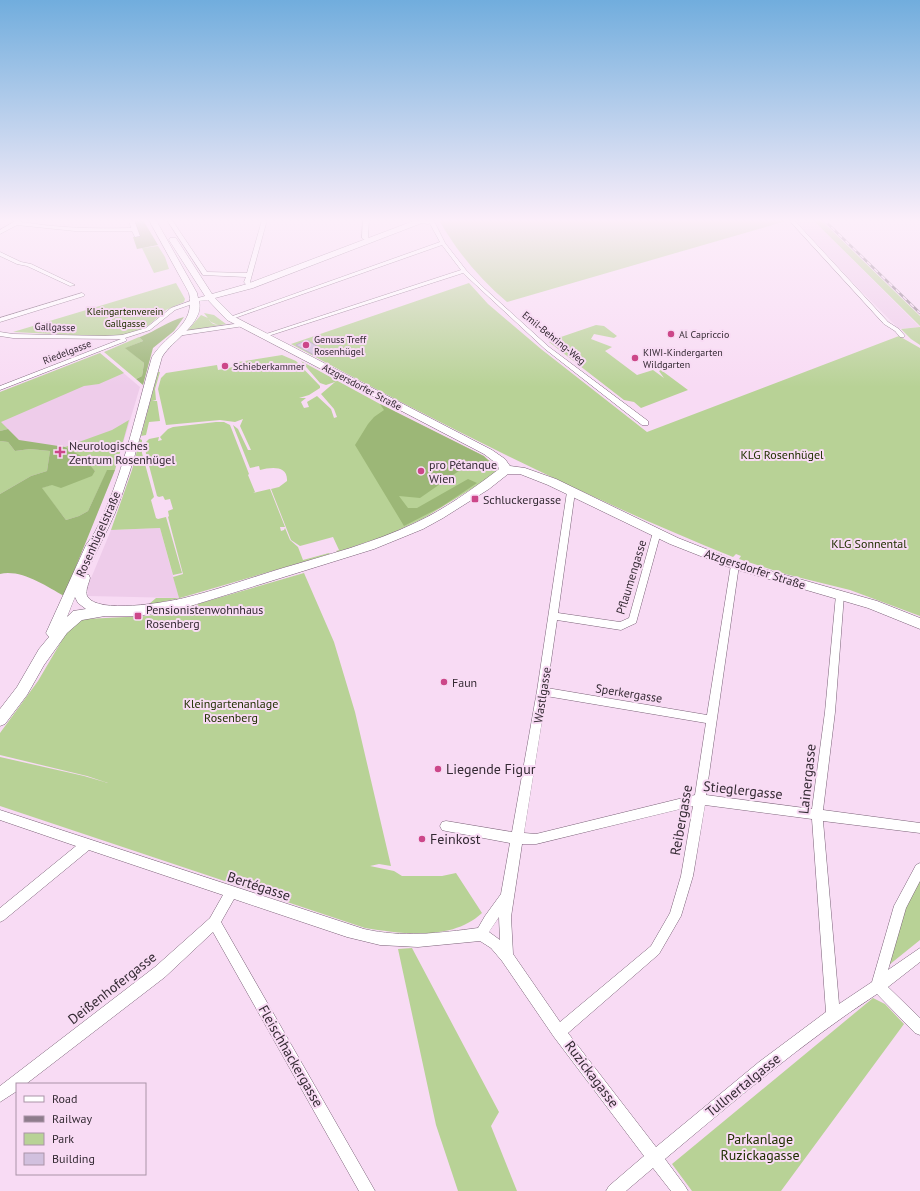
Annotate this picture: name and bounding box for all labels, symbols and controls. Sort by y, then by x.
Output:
park label: Kleingartenverein Gallgasse [87,305,163,330]
street label: Emil-Behring-Weg [520,308,588,368]
street label: Gallgasse [34,320,76,334]
place label: Al Capriccio [679,328,729,341]
marker: Al Capriccio [666,329,676,339]
place label: Genuss Treff Rosenhügel [314,333,367,358]
street label: Riedelgasse [41,337,93,367]
marker: Genuss Treff Rosenhügel [301,340,311,350]
place label: KIWI-Kindergarten Wildgarten [643,346,723,371]
marker: KIWI-Kindergarten Wildgarten [630,353,640,363]
place label: Schieberkammer [233,360,305,373]
marker: Schieberkammer [220,361,230,371]
street label: Atzgersdorfer Straße [320,361,404,413]
place label: Neurologisches Zentrum Rosenhügel [69,438,175,467]
marker: Neurologisches Zentrum Rosenhügel [54,446,66,458]
park label: KLG Rosenhügel [740,447,824,462]
place label: pro Pétanque Wien [429,457,497,486]
marker: pro Pétanque Wien [416,466,426,476]
street label: Rosenhügelstraße [72,489,124,579]
place label: Schluckergasse [483,492,561,507]
marker: Schluckergasse [470,494,480,504]
park label: KLG Sonnental [831,536,907,551]
street label: Pflaumengasse [613,538,649,616]
street label: Atzgersdorfer Straße [703,546,807,592]
place label: Pensionistenwohnhaus Rosenberg [146,602,263,631]
marker: Pensionistenwohnhaus Rosenberg [133,611,143,621]
street label: Wastlgasse [530,666,554,724]
place label: Faun [452,675,477,690]
marker: Faun [439,677,449,687]
street label: Sperkergasse [595,680,663,706]
park label: Kleingartenanlage Rosenberg [184,696,278,725]
street label: Lainergasse [794,743,820,815]
place label: Liegende Figur [446,760,536,778]
marker: Liegende Figur [433,764,443,774]
street label: Stieglergasse [702,777,784,803]
street label: Reibergasse [666,783,696,857]
place label: Feinkost [430,830,481,848]
marker: Feinkost [417,834,427,844]
street label: Bertégasse [225,867,293,905]
street label: Deißenhofergasse [64,948,160,1028]
street label: Fleischhackergasse [255,1002,327,1110]
street label: Ruzickagasse [561,1037,623,1111]
street label: Tullnertalgasse [702,1049,784,1121]
legend [16,1083,146,1175]
text: Road [52,1091,77,1106]
text: Railway [52,1111,92,1126]
park label: Parkanlage Ruzickagasse [720,1130,800,1164]
text: Park [52,1131,74,1146]
text: Building [52,1151,95,1166]

